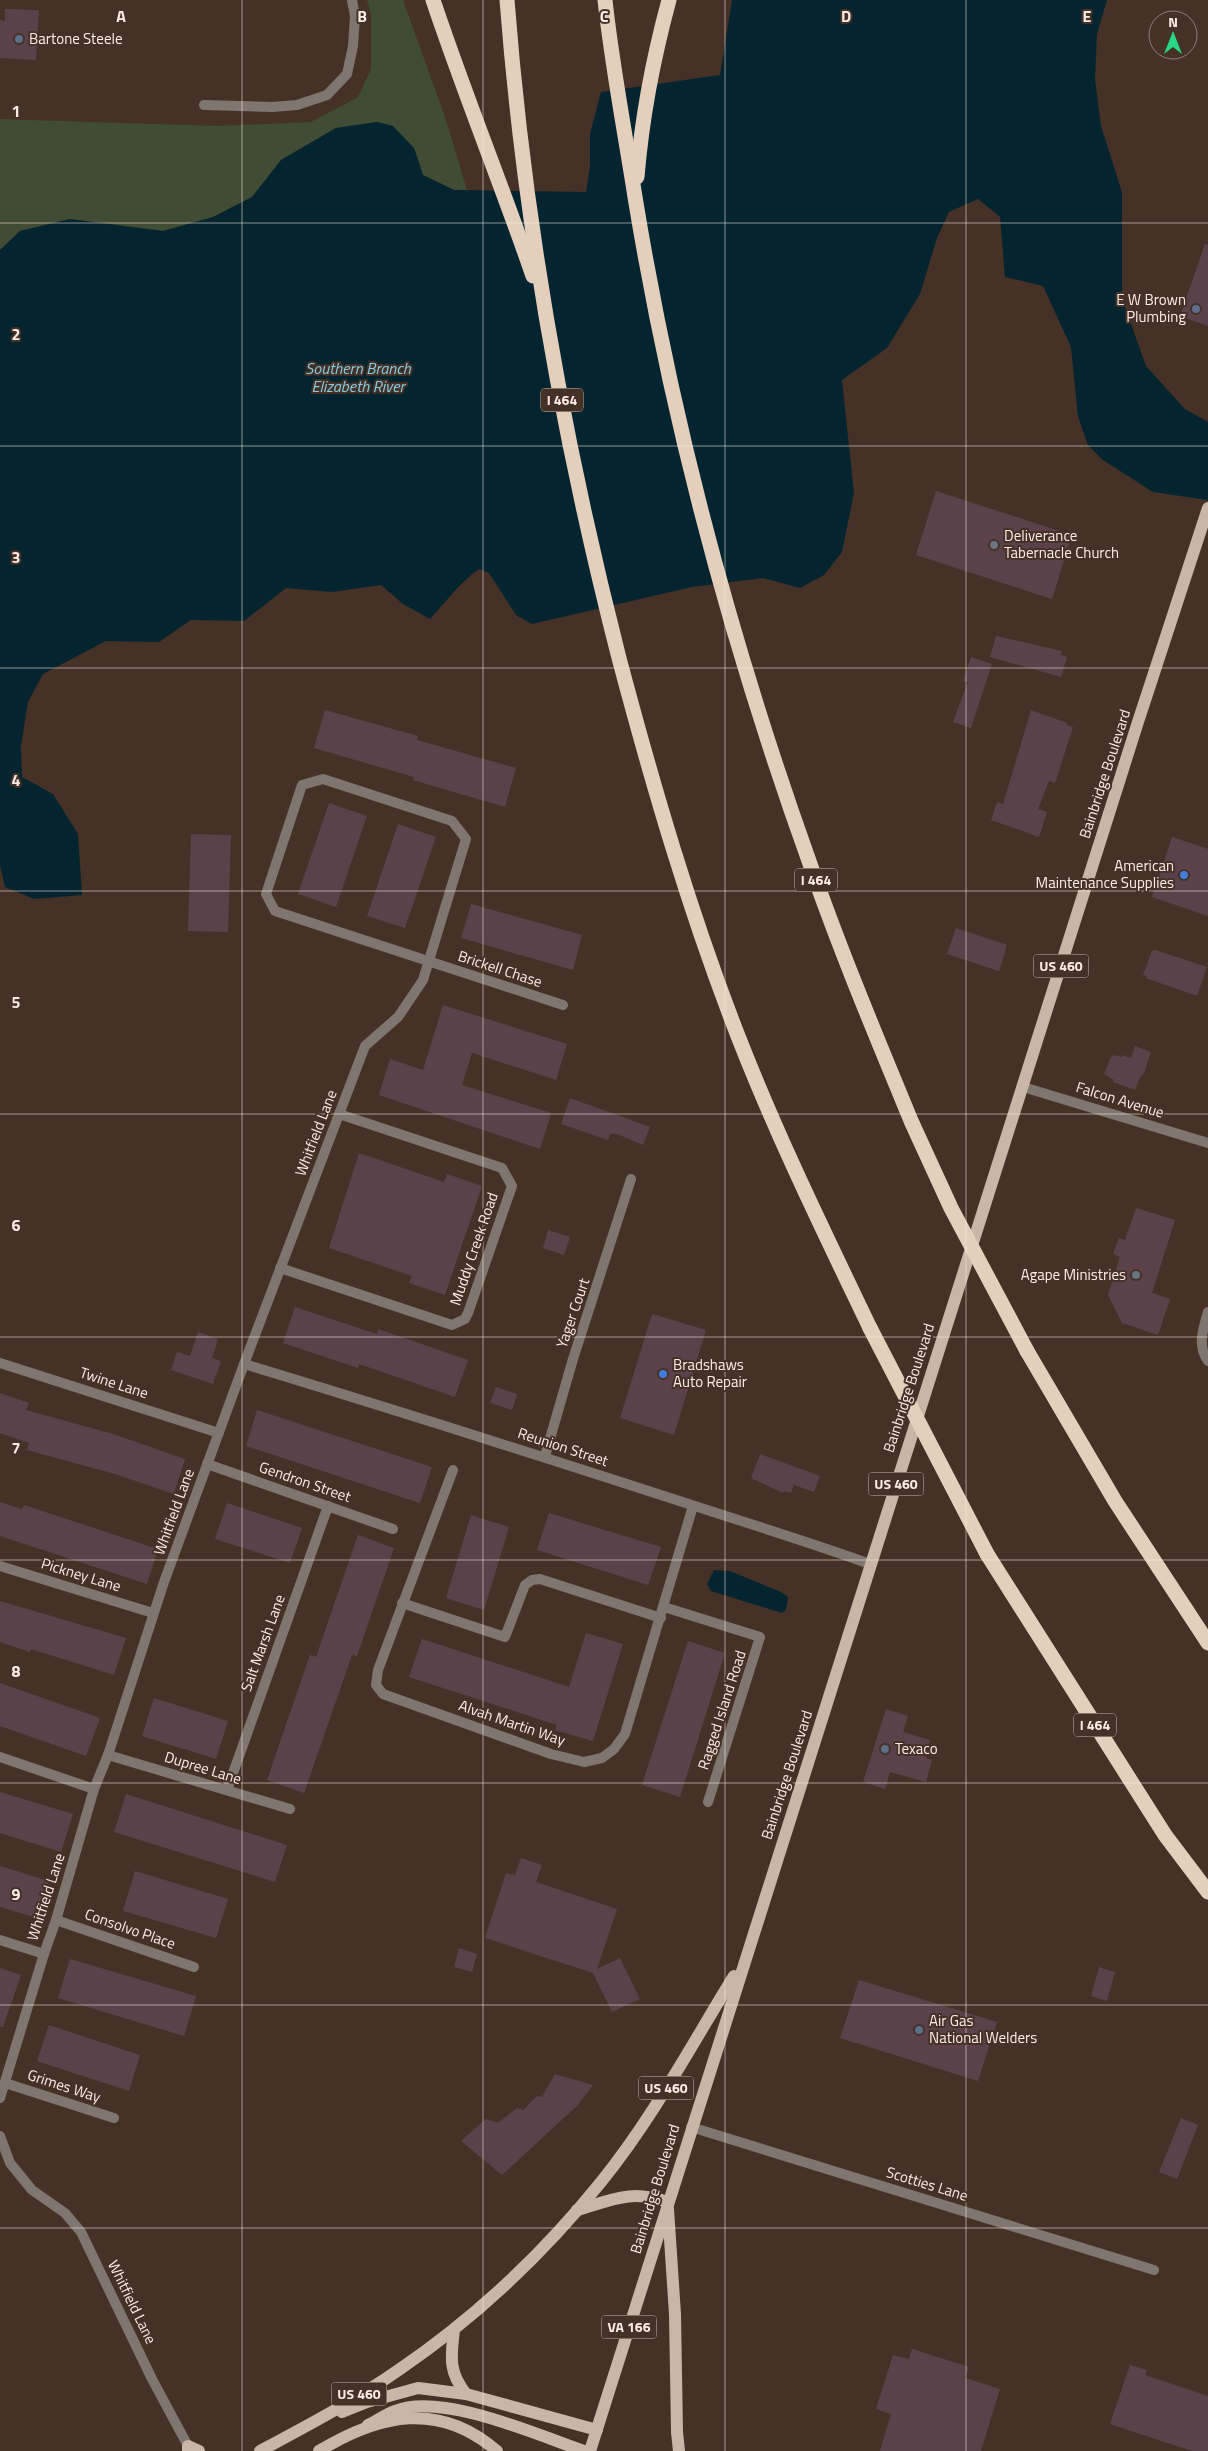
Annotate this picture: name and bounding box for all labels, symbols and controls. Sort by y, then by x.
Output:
text: A [116,4,126,28]
text: B [357,4,367,28]
text: C [600,4,609,28]
text: D [841,4,851,28]
text: E [1083,4,1092,28]
north arrow [1148,10,1198,60]
text: N [1168,11,1178,32]
place label: Bartone Steele [29,27,123,50]
marker: Bartone Steele [13,33,25,45]
text: 1 [12,99,20,123]
place label: E W Brown Plumbing [1116,288,1186,328]
marker: E W Brown Plumbing [1190,303,1202,315]
text: 2 [12,322,20,346]
water label: Southern Branch Elizabeth River [305,356,412,398]
road number: I 464 [541,388,583,412]
place label: Deliverance Tabernacle Church [1004,524,1119,564]
marker: Deliverance Tabernacle Church [988,539,1000,551]
text: 3 [12,545,20,569]
street label: Bainbridge Boulevard [1073,706,1136,841]
text: 4 [12,768,21,792]
place label: American Maintenance Supplies [1036,854,1174,894]
road number: I 464 [795,868,837,892]
marker: American Maintenance Supplies [1178,869,1190,881]
street label: Brickell Chase [455,944,545,993]
road number: US 460 [1034,954,1088,978]
text: 5 [12,990,21,1014]
street label: Falcon Avenue [1073,1075,1167,1124]
street label: Whitfield Lane [289,1086,343,1179]
street label: Muddy Creek Road [443,1189,504,1308]
text: 6 [12,1213,21,1237]
place label: Agape Ministries [1021,1263,1126,1286]
marker: Agape Ministries [1130,1269,1142,1281]
street label: Yager Court [550,1274,595,1351]
street label: Bainbridge Boulevard [877,1320,940,1455]
place label: Bradshaws Auto Repair [673,1353,747,1393]
street label: Twine Lane [77,1361,151,1404]
marker: Bradshaws Auto Repair [657,1368,669,1380]
street label: Reunion Street [515,1421,612,1472]
text: 7 [12,1436,20,1460]
street label: Gendron Street [256,1455,355,1508]
street label: Whitfield Lane [147,1465,200,1558]
road number: US 460 [868,1472,924,1496]
street label: Pickney Lane [38,1551,124,1598]
street label: Salt Marsh Lane [234,1591,291,1695]
street label: Ragged Island Road [691,1647,752,1773]
text: 8 [12,1659,21,1683]
street label: Alvah Martin Way [456,1694,569,1752]
street label: Bainbridge Boulevard [755,1707,818,1842]
road number: I 464 [1074,1714,1116,1736]
place label: Texaco [895,1737,938,1760]
marker: Texaco [879,1743,891,1755]
street label: Dupree Lane [162,1745,244,1790]
street label: Whitfield Lane [21,1850,70,1944]
text: 9 [12,1882,21,1906]
street label: Consolvo Place [82,1902,179,1955]
place label: Air Gas National Welders [929,2009,1037,2049]
marker: Air Gas National Welders [913,2024,925,2036]
street label: Grimes Way [25,2063,104,2108]
road number: US 460 [638,2076,694,2100]
street label: Bainbridge Boulevard [624,2121,685,2257]
street label: Scotties Lane [883,2160,971,2207]
street label: Whitfield Lane [102,2256,163,2348]
road number: VA 166 [602,2316,656,2338]
road number: US 460 [332,2382,386,2406]

